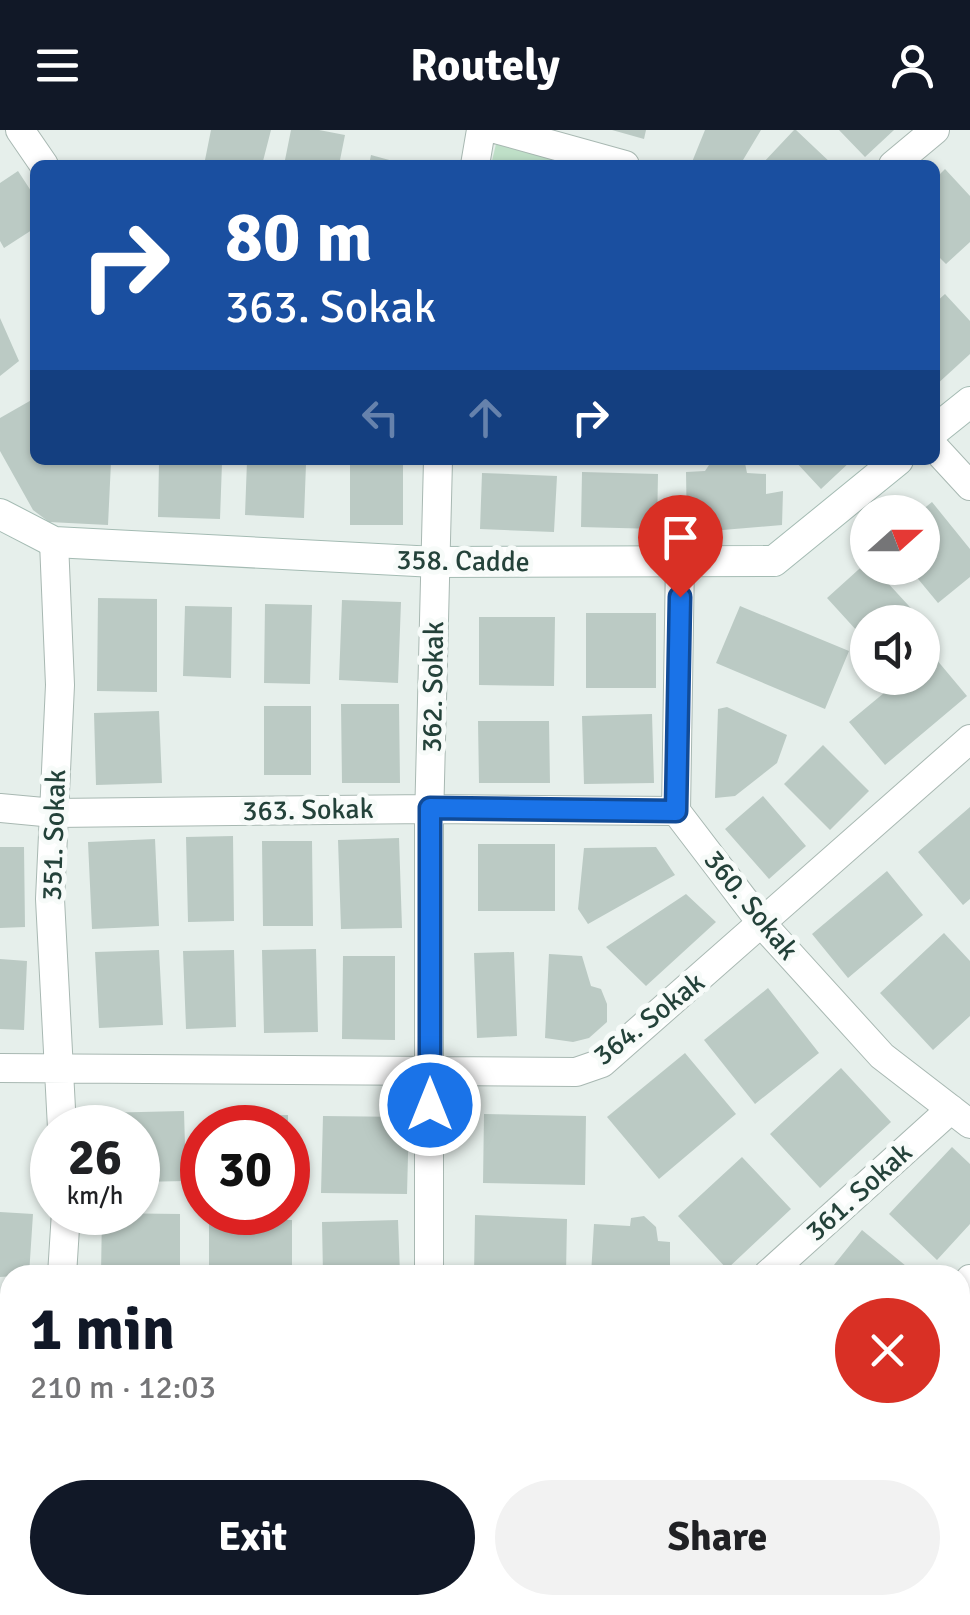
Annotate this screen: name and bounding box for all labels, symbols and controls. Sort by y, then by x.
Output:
icon: menu [30,38,85,93]
text: Routely [410,38,560,93]
icon: person [885,38,940,93]
text: 80 m [225,194,373,280]
icon: right [60,200,190,330]
text: 363. Sokak [225,280,436,335]
icon: left [353,390,408,445]
icon: ahead [458,390,513,445]
icon: right [563,390,618,445]
pin [638,495,723,598]
north arrow [850,495,940,585]
map controls [850,495,940,695]
icon: arrive [653,510,708,565]
street label: 358. Cadde [396,543,530,579]
button: sound [850,605,940,695]
street label: 362. Sokak [415,621,451,753]
street label: 351. Sokak [35,769,73,901]
street label: 363. Sokak [242,792,374,828]
street label: 360. Sokak [696,843,806,967]
street label: 364. Sokak [587,965,711,1073]
position arrow [378,1053,482,1157]
speed limit sign: 30 [180,1105,310,1235]
text: 26 [68,1127,122,1189]
street label: 361. Sokak [799,1135,919,1249]
text: km/h [67,1180,123,1211]
text: 1 min [30,1293,175,1367]
button: close [835,1298,940,1403]
text: 210 m · 12:03 [30,1368,216,1407]
button: Exit [30,1480,475,1595]
button: Share [495,1480,940,1595]

